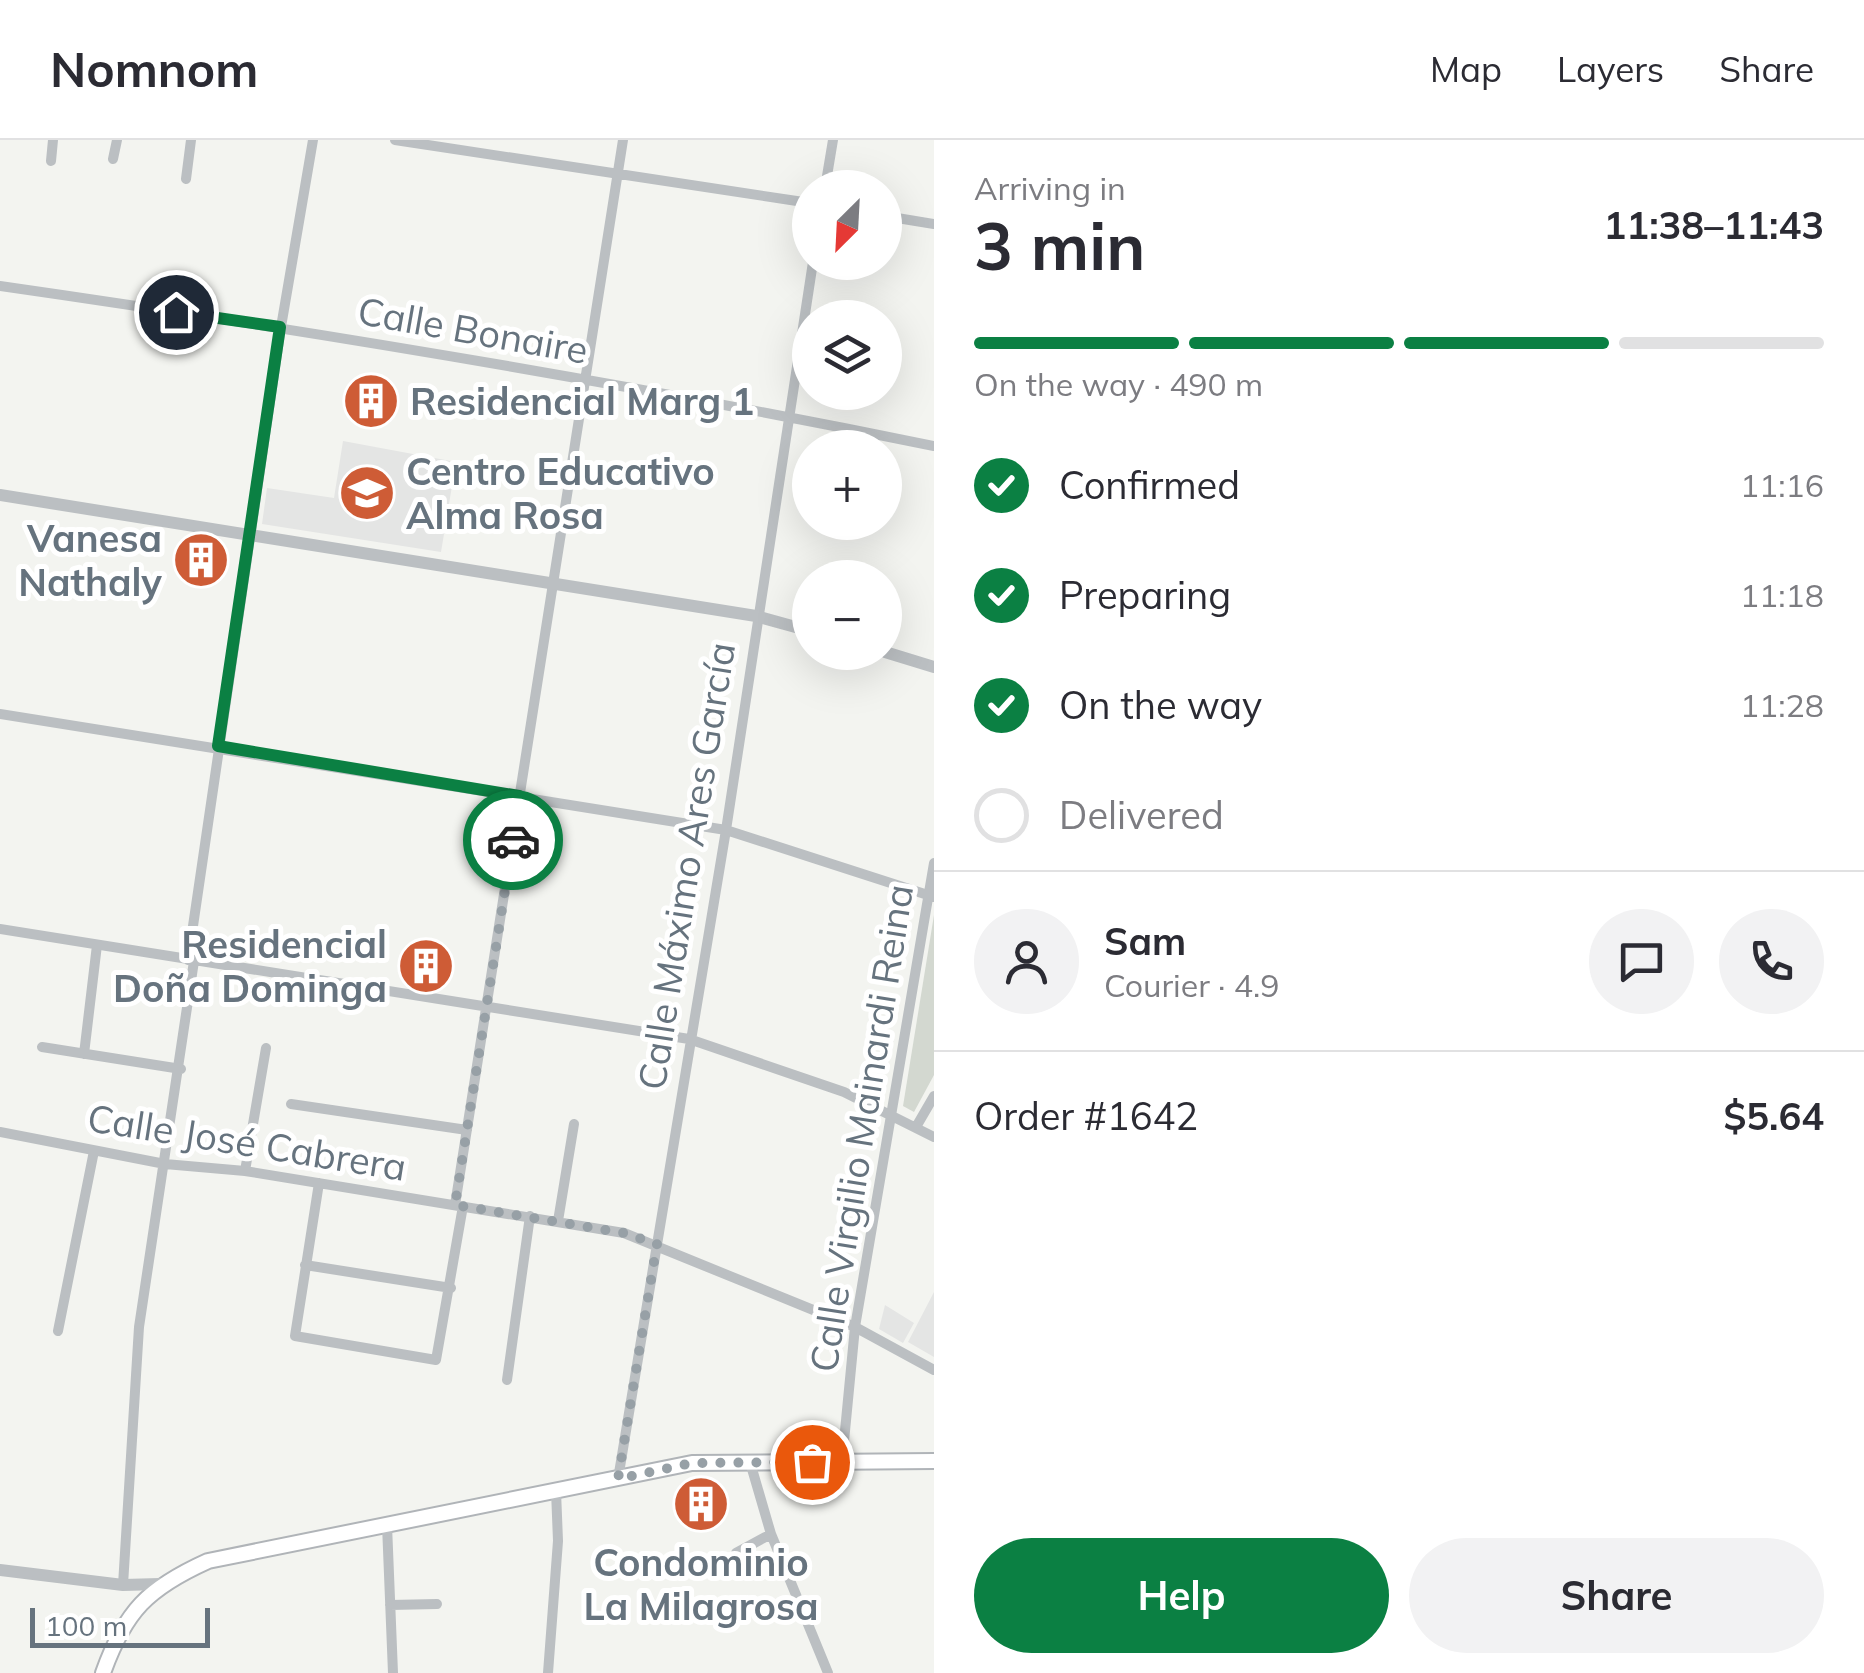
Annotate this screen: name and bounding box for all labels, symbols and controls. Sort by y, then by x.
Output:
text: Nomnom [50,39,258,99]
text: Map [1430,47,1502,91]
text: Layers [1557,47,1664,91]
text: Share [1719,47,1814,91]
text: Arriving in [974,168,1126,208]
north arrow [792,170,902,280]
map controls [792,170,902,670]
text: 11:38–11:43 [1604,201,1824,249]
text: 3 min [974,205,1145,286]
pin [134,270,219,355]
icon: home [149,285,204,340]
street label: Calle Bonaire [354,286,592,374]
button: layers [792,300,902,410]
text: On the way · 490 m [974,364,1263,404]
building icon: Residencial Marg 1 [341,371,401,431]
place label: Residencial Marg 1 [410,377,754,425]
button: + [792,430,902,540]
place label: Centro Educativo Alma Rosa [406,447,715,539]
icon: check [974,458,1029,513]
text: Confirmed [1059,461,1240,509]
school or university icon: Centro Educativo Alma Rosa [337,463,397,523]
text: 11:16 [1740,465,1824,505]
place label: Vanesa Nathaly [18,514,162,606]
building icon: Vanesa Nathaly [171,530,231,590]
button: − [792,560,902,670]
icon: check [974,568,1029,623]
text: Preparing [1059,571,1231,619]
text: 11:18 [1740,575,1824,615]
street label: Calle Máximo Ares García [627,639,745,1093]
icon: check [974,678,1029,733]
text: On the way [1059,681,1262,729]
text: 11:28 [1740,685,1824,725]
courier [463,790,563,890]
text: Delivered [1059,791,1224,839]
icon: car [486,813,541,868]
street label: Calle Virgilio Mainardi Reina [799,881,923,1375]
button: person [974,909,1079,1014]
button: chat [1589,909,1694,1014]
button: phone [1719,909,1824,1014]
text: Sam [1104,917,1186,965]
place label: Residencial Doña Dominga [113,920,387,1012]
building icon: Residencial Doña Dominga [396,936,456,996]
text: Courier · 4.9 [1104,965,1280,1005]
text: Order #1642 [974,1092,1198,1140]
text: $5.64 [1723,1092,1824,1140]
street label: Calle José Cabrera [84,1093,410,1191]
pin [770,1420,855,1505]
icon: bag [785,1435,840,1490]
building icon: Condominio La Milagrosa [671,1474,731,1534]
place label: Condominio La Milagrosa [583,1538,819,1630]
button: Help [974,1538,1389,1653]
button: Share [1409,1538,1824,1653]
scale bar [30,1603,210,1648]
text: 100 m [45,1608,127,1643]

